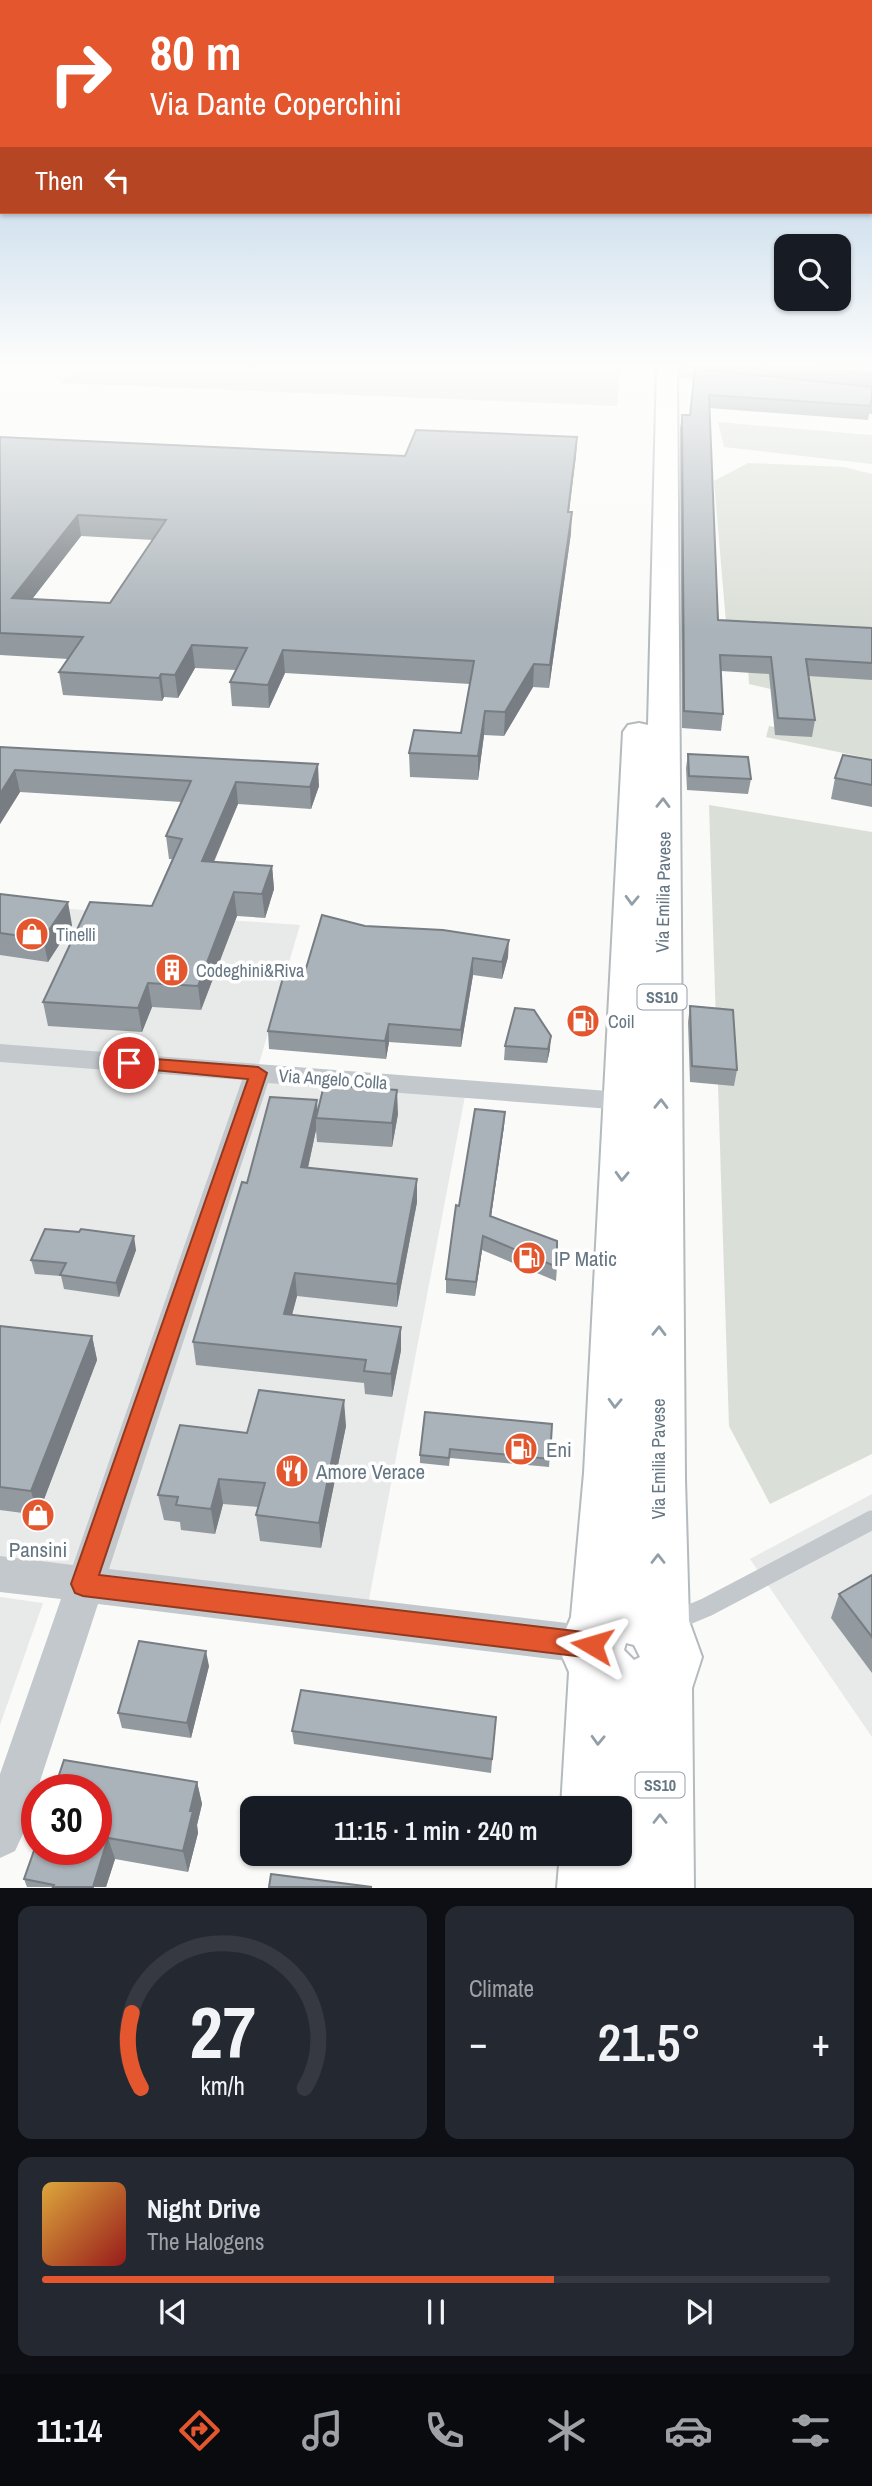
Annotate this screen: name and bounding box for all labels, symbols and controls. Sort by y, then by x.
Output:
text: 80 m [150,19,242,85]
icon: right [35,28,126,119]
text: Via Dante Coperchini [150,82,402,125]
icon: left [98,161,136,199]
text: Then [35,163,84,198]
map controls [774,234,851,311]
button: search [774,234,851,311]
one-way arrow [656,797,671,808]
street label: Via Emilia Pavese [649,831,677,953]
one-way arrow [625,894,640,905]
shop icon: Tinelli [13,915,51,953]
place label: Tinelli [56,922,96,947]
building icon: Codeghini&Riva [153,951,191,989]
place label: Codeghini&Riva [196,958,304,983]
road number: SS10 [638,984,686,1009]
fuel station icon: Coil [564,1002,602,1040]
place label: Coil [608,1009,634,1034]
pin [99,1033,159,1093]
icon: arrive [110,1044,148,1082]
street label: Via Angelo Colla [278,1063,388,1095]
one-way arrow [653,1098,669,1109]
one-way arrow [614,1171,629,1182]
fuel station icon: IP Matic [510,1239,548,1277]
place label: IP Matic [554,1244,617,1273]
one-way arrow [651,1326,666,1337]
one-way arrow [607,1398,622,1409]
street label: Via Emilia Pavese [646,1398,671,1520]
fuel station icon: Eni [502,1430,540,1468]
place label: Eni [546,1435,572,1464]
restaurant icon: Amore Verace [273,1452,311,1490]
place label: Amore Verace [315,1457,425,1486]
shop icon: Pansini [19,1496,57,1534]
place label: Pansini [9,1535,67,1564]
one-way arrow [650,1553,666,1564]
position arrow [555,1608,629,1682]
one-way arrow [590,1735,605,1746]
road number: SS10 [636,1772,684,1798]
speed limit sign: 30 [21,1774,112,1865]
text: 11:15 · 1 min · 240 m [334,1813,538,1848]
one-way arrow [652,1814,668,1824]
text: Climate [469,1973,534,2004]
text: 27 [189,1984,256,2082]
text: 21.5° [598,2007,701,2077]
text: − [469,2017,487,2068]
text: + [812,2017,830,2068]
text: km/h [200,2069,245,2103]
text: Night Drive [147,2191,261,2226]
text: The Halogens [147,2226,264,2257]
icon: previous [154,2293,192,2331]
icon: pause [417,2293,455,2331]
icon: next [680,2293,718,2331]
icon: directions [175,2406,224,2455]
icon: music [298,2406,347,2455]
icon: phone [420,2406,469,2455]
icon: climate [542,2406,591,2455]
icon: car [664,2406,713,2455]
icon: filters [786,2406,835,2455]
text: 11:14 [37,2409,102,2452]

